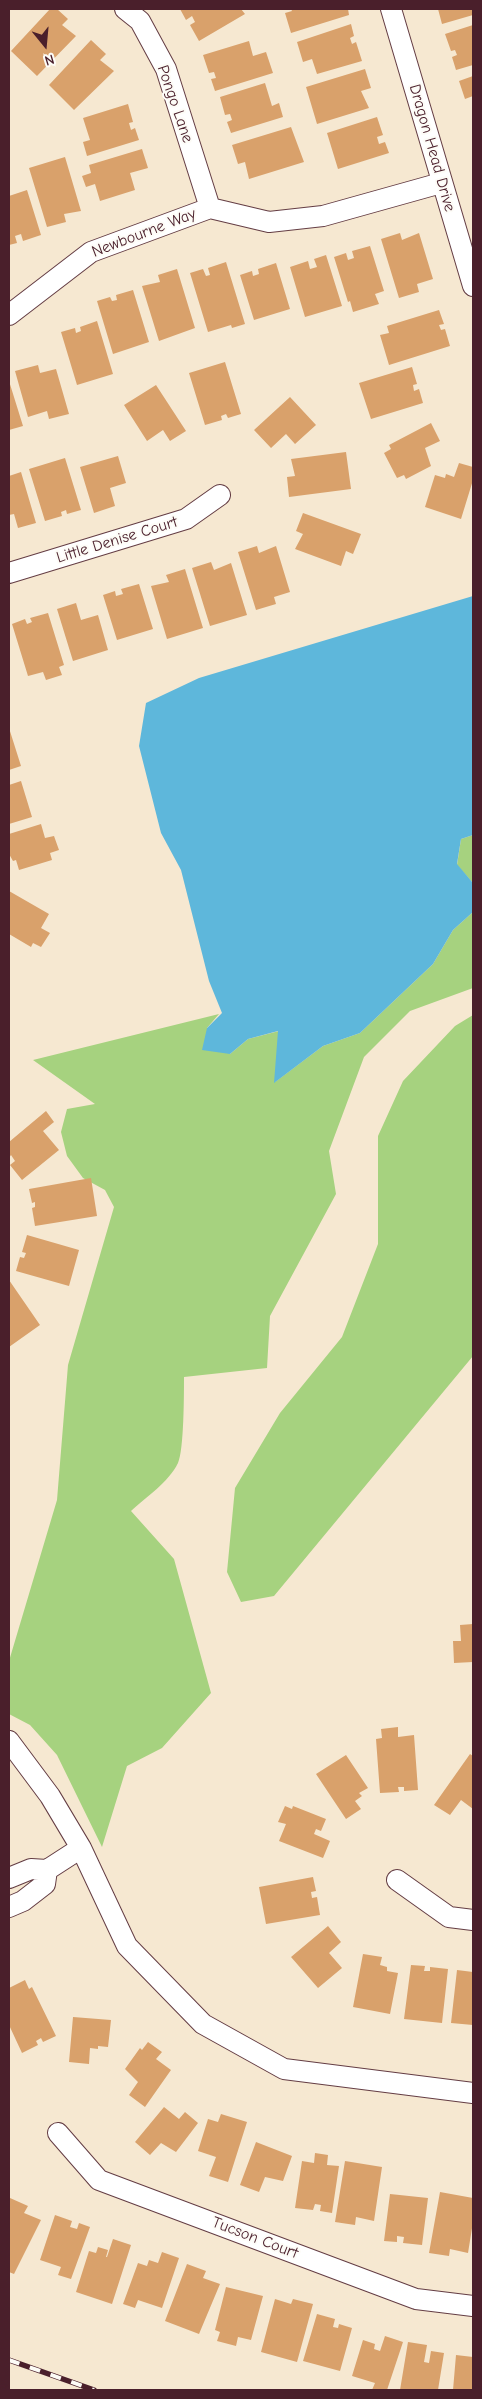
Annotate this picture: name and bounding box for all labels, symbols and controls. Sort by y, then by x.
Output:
north arrow [20,20,70,70]
text: N [43,50,56,69]
street label: Pongo Lane [153,63,197,145]
street label: Dragon Head Drive [405,82,459,214]
street label: Newbourne Way [89,204,199,262]
street label: Little Denise Court [54,512,180,568]
street label: Tucson Court [209,2213,301,2263]

